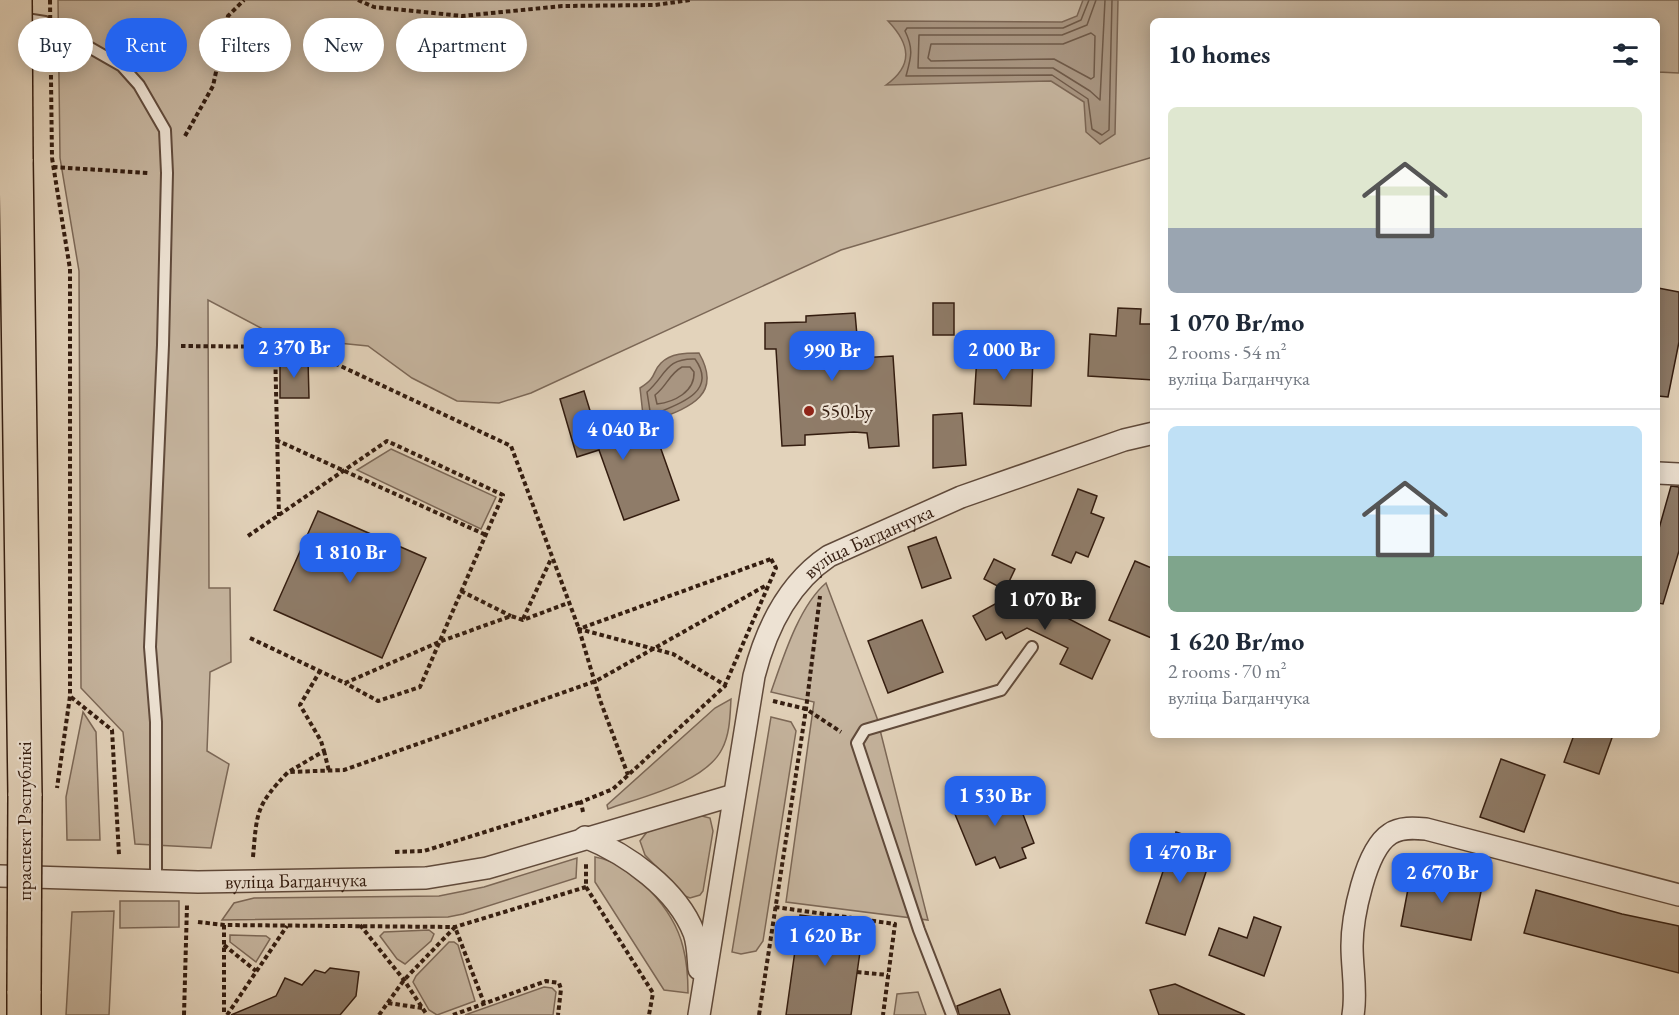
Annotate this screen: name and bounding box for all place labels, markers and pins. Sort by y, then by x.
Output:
pin: 2 370 Br [232,328,356,379]
pin: 2 000 Br [942,330,1066,381]
pin: 990 Br [783,331,881,382]
place label: 550.by [821,398,873,424]
marker: 550.by [802,404,816,418]
pin: 4 040 Br [561,410,685,461]
pin: 1 810 Br [288,533,412,584]
pin: 1 070 Br [983,580,1107,631]
pin: 1 530 Br [933,776,1057,827]
pin: 1 470 Br [1118,833,1242,884]
pin: 2 670 Br [1380,853,1504,904]
pin: 1 620 Br [763,916,887,967]

